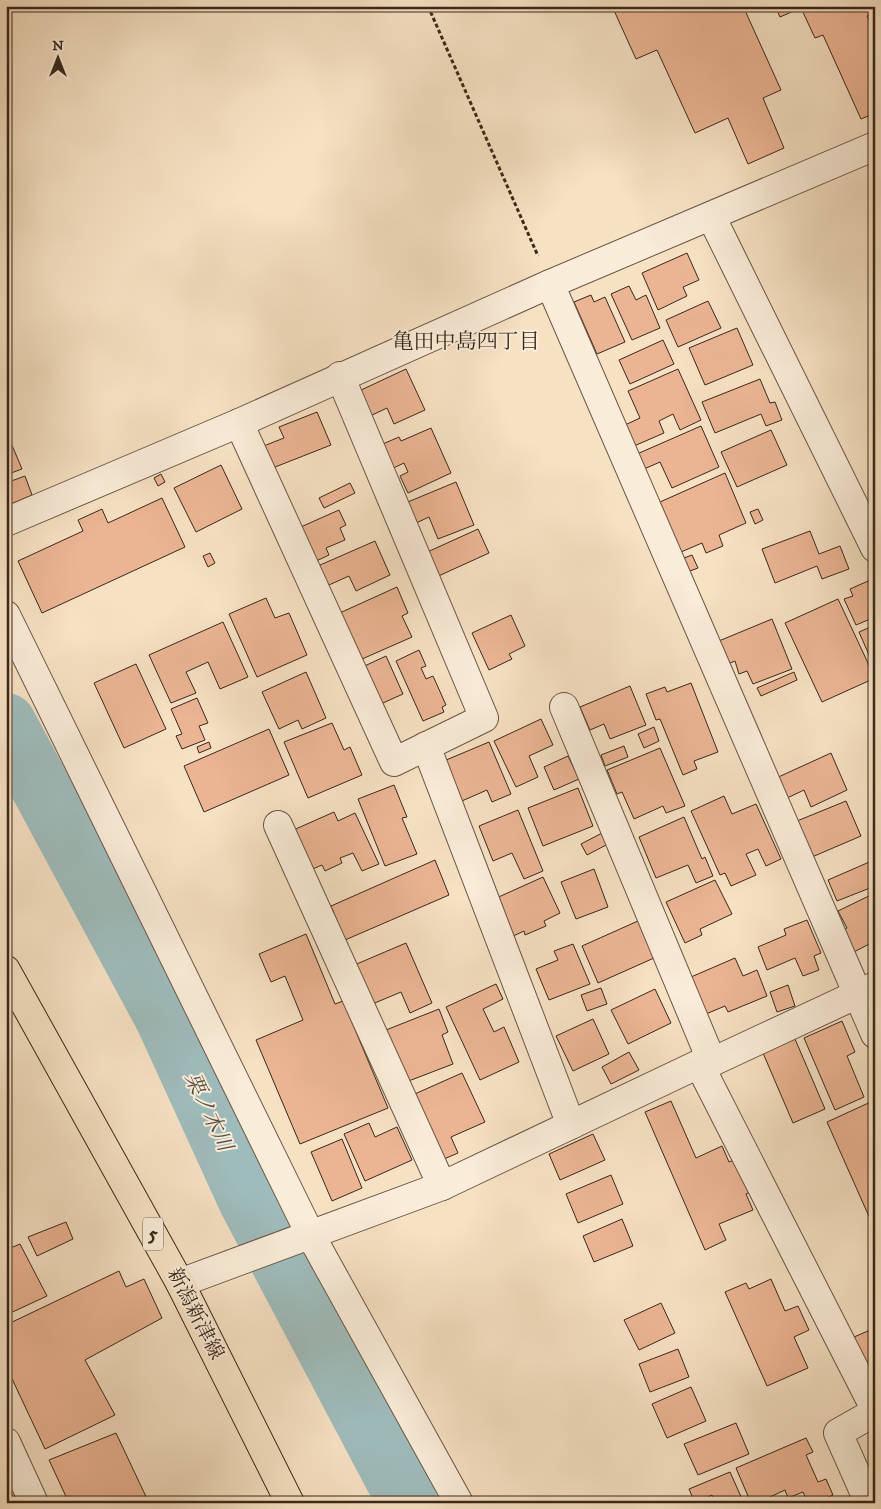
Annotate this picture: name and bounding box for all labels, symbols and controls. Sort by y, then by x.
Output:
north arrow [32,32,82,82]
text: N [52,37,64,55]
district label: 亀田中島四丁目 [393,329,540,355]
water label: 栗ノ木川 [178,1068,238,1157]
road number: 5 [143,1218,163,1250]
street label: 新潟新津線 [161,1264,229,1364]

